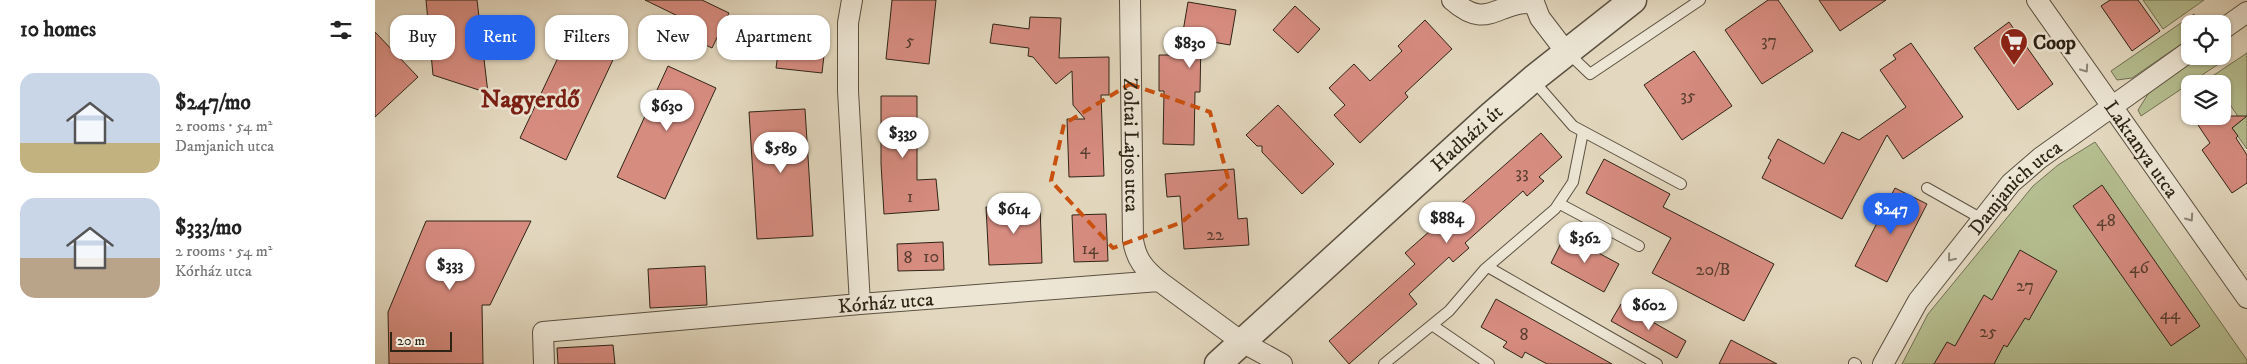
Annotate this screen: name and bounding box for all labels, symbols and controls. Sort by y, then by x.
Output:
chip: Buy [390,15,455,60]
chip: Rent [465,15,535,60]
chip: Filters [545,15,628,60]
chip: New [638,15,707,60]
chip: Apartment [717,15,830,60]
map controls [2181,15,2231,125]
button: locate [2181,15,2231,65]
icon: filters [327,16,355,44]
text: 10 homes [20,17,96,43]
pin: $830 [1160,27,1220,69]
supermarket icon: Coop [1999,27,2029,66]
house number: 5 [906,30,915,52]
house number: 37 [1761,30,1777,52]
place label: Coop [2033,31,2076,56]
text: $830 [1174,33,1206,53]
one-way arrow [2079,63,2088,72]
button: layers [2181,75,2231,125]
street label: Zoltai Lajos utca [1117,78,1144,213]
district label: Nagyerdő [480,84,580,115]
house number: 35 [1680,85,1696,107]
text: $247/mo [175,90,251,116]
pin: $630 [637,90,697,132]
icon: home [60,93,120,153]
text: $630 [651,96,683,116]
street label: Laktanya utca [2098,96,2184,204]
street label: Hadházi út [1426,100,1508,178]
text: 2 rooms · 54 m² [175,116,272,136]
pin: $339 [873,116,933,159]
text: $339 [889,123,917,143]
pin: $589 [751,132,811,174]
street label: Damjanich utca [1964,135,2068,241]
text: Damjanich utca [175,136,274,156]
text: $589 [765,138,797,158]
house number: 4 [1080,138,1091,160]
house number: 33 [1515,162,1529,184]
house number: 1 [907,186,913,208]
pin: $614 [984,192,1044,235]
pin: $247 [1861,192,1921,235]
text: $614 [998,199,1030,219]
text: $247 [1874,199,1908,219]
pin: $884 [1417,202,1477,244]
text: $884 [1430,208,1464,228]
house number: 48 [2096,210,2116,232]
one-way arrow [2184,212,2193,221]
text: $333/mo [175,215,242,241]
icon: home [60,218,120,278]
pin: $362 [1555,222,1615,264]
house number: 22 [1206,224,1224,246]
text: $362 [1570,228,1600,248]
house number: 14 [1082,238,1099,260]
text: 2 rooms · 54 m² [175,241,272,261]
house number: 10 [923,246,939,268]
house number: 8 [903,247,913,269]
pin: $333 [420,248,480,291]
one-way arrow [1948,252,1956,261]
text: $333 [437,255,463,275]
house number: 46 [2129,257,2149,279]
house number: 20/B [1696,259,1730,281]
text: Kórház utca [175,261,252,281]
house number: 27 [2016,275,2034,297]
street label: Kórház utca [837,287,935,320]
pin: $602 [1619,288,1679,331]
text: $602 [1632,295,1666,315]
house number: 44 [2160,303,2181,325]
house number: 25 [1979,321,1997,343]
house number: 8 [1519,324,1529,346]
scale bar [390,329,453,352]
text: 20 m [397,332,425,350]

